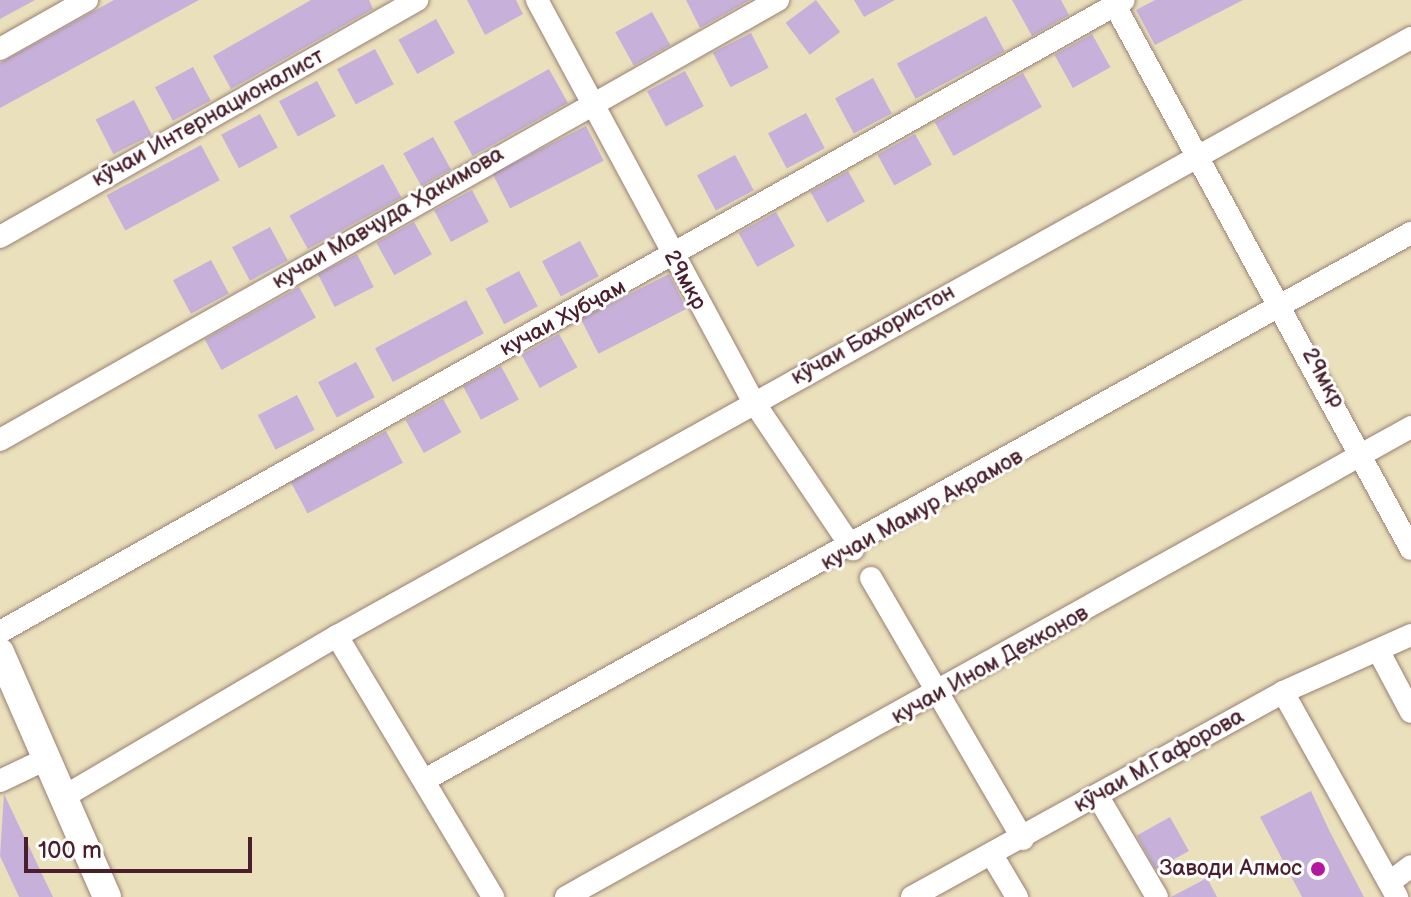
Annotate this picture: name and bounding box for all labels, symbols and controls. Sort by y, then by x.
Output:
street label: кӯчаи Интернационалист [87,43,329,193]
street label: кучаи Мавҷуда Ҳакимова [268,141,508,295]
street label: 29мкр [658,245,712,315]
street label: кучаи Хубҷам [495,274,631,362]
street label: кӯчаи Баҳористон [787,279,959,391]
street label: 29мкр [1296,343,1350,413]
street label: кучаи Мамур Акрамов [816,443,1028,577]
street label: кучаи Ином Дехконов [887,600,1093,730]
street label: кӯчаи М.Гафорова [1069,703,1249,819]
scale bar [28,821,256,871]
text: 100 m [38,836,102,865]
place label: Заводи Алмос [1160,856,1302,882]
marker: Заводи Алмос [1309,860,1327,878]

